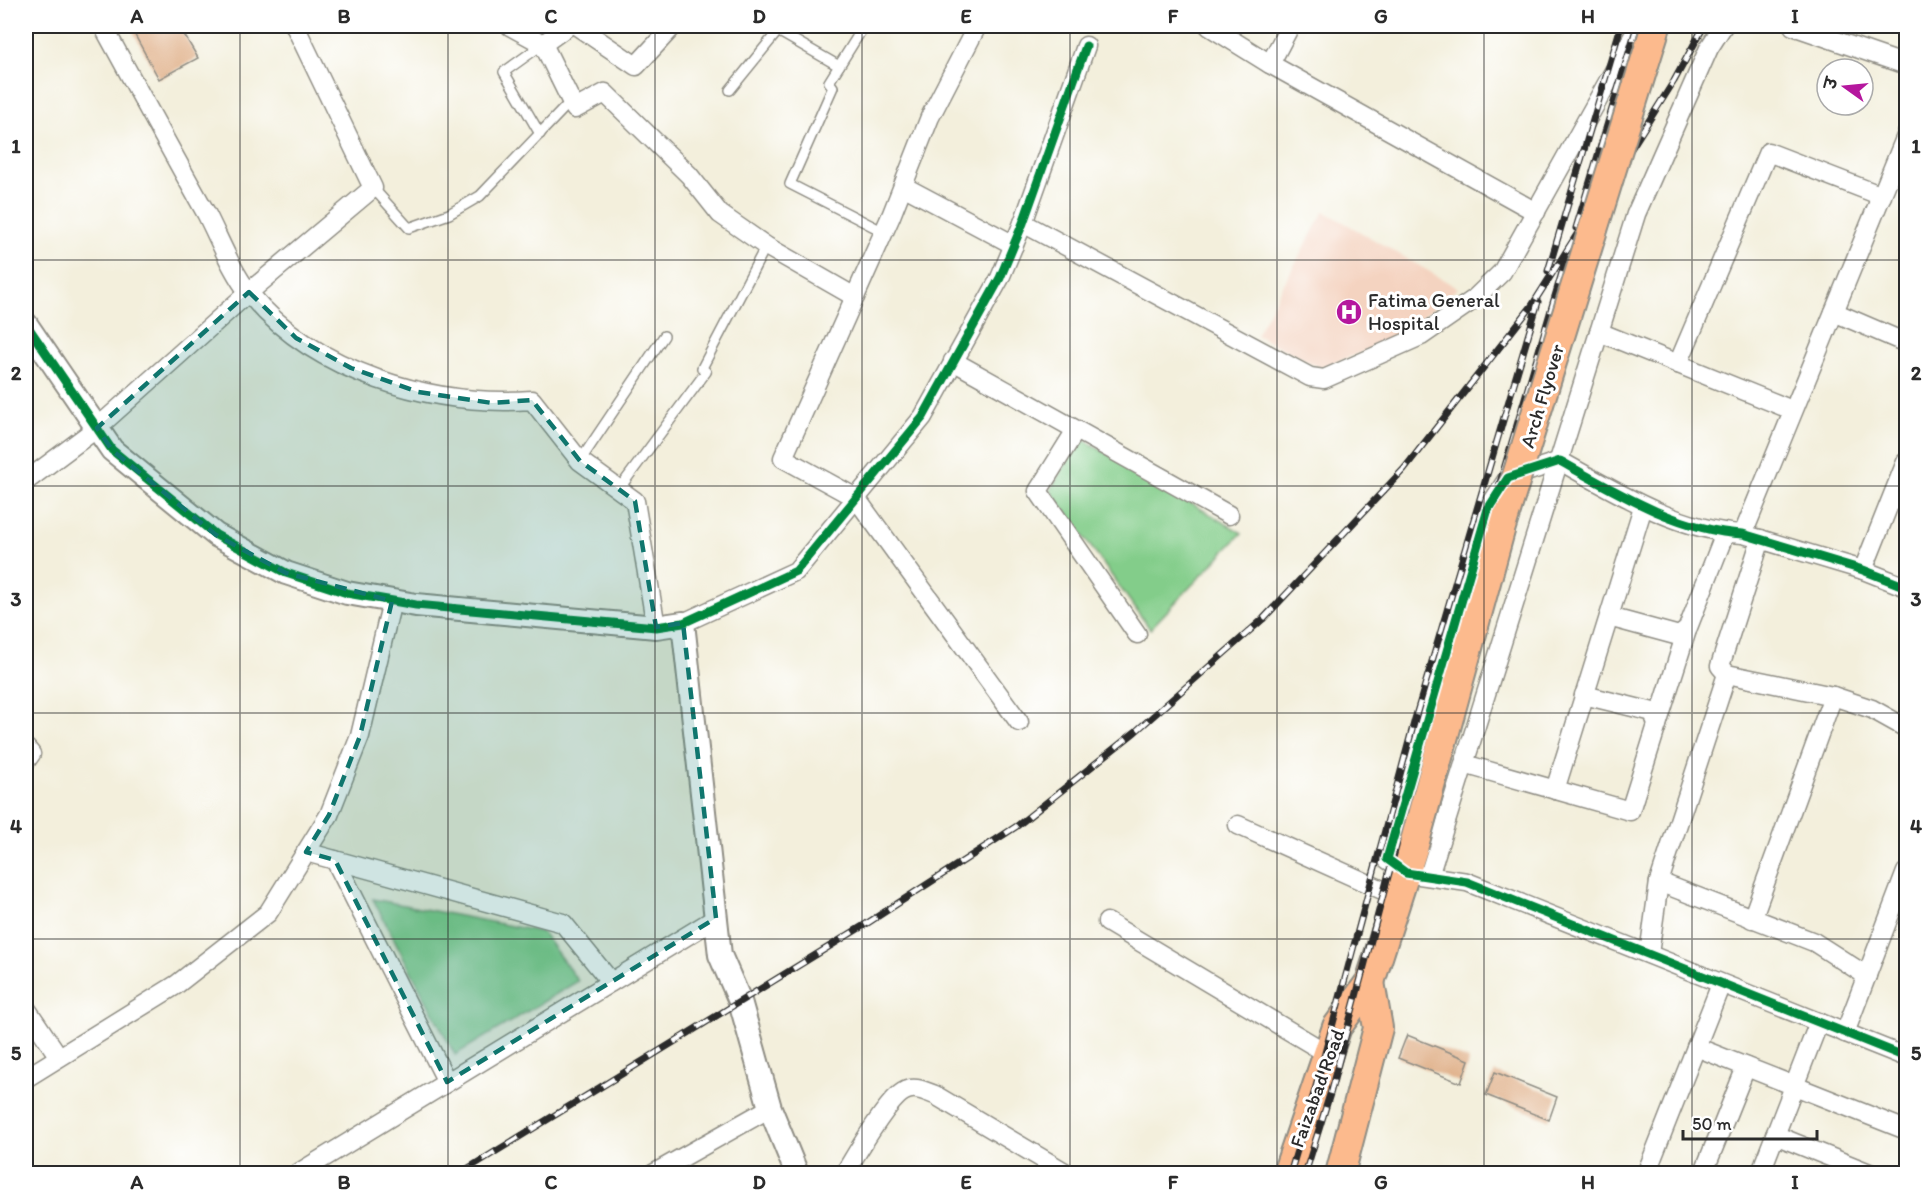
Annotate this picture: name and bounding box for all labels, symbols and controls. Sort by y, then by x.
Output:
text: A [130,4,144,28]
text: B [338,4,351,28]
text: C [545,4,558,28]
text: D [752,4,766,28]
text: E [960,4,972,28]
text: F [1168,4,1179,28]
text: G [1374,4,1388,28]
text: H [1581,4,1595,28]
text: I [1791,4,1799,28]
north arrow [1815,57,1875,117]
text: उ [1820,74,1842,93]
text: 1 [11,134,21,158]
text: 1 [1911,134,1921,158]
place label: Fatima General Hospital [1368,288,1500,335]
hospital icon: Fatima General Hospital [1334,297,1364,327]
street label: Arch Flyover [1515,341,1569,451]
text: 2 [11,361,22,385]
text: 2 [1911,361,1922,385]
text: 3 [11,587,22,611]
text: 3 [1911,587,1922,611]
text: 4 [10,814,22,838]
text: 4 [1910,814,1922,838]
street label: Faizabad Road [1284,1025,1350,1151]
text: 5 [11,1041,22,1065]
text: 5 [1911,1041,1922,1065]
scale bar [1683,1103,1816,1141]
text: 50 m [1692,1113,1732,1135]
text: A [130,1170,144,1194]
text: B [338,1170,351,1194]
text: C [545,1170,558,1194]
text: D [752,1170,766,1194]
text: E [960,1170,972,1194]
text: F [1168,1170,1179,1194]
text: G [1374,1170,1388,1194]
text: H [1581,1170,1595,1194]
text: I [1791,1170,1799,1194]

